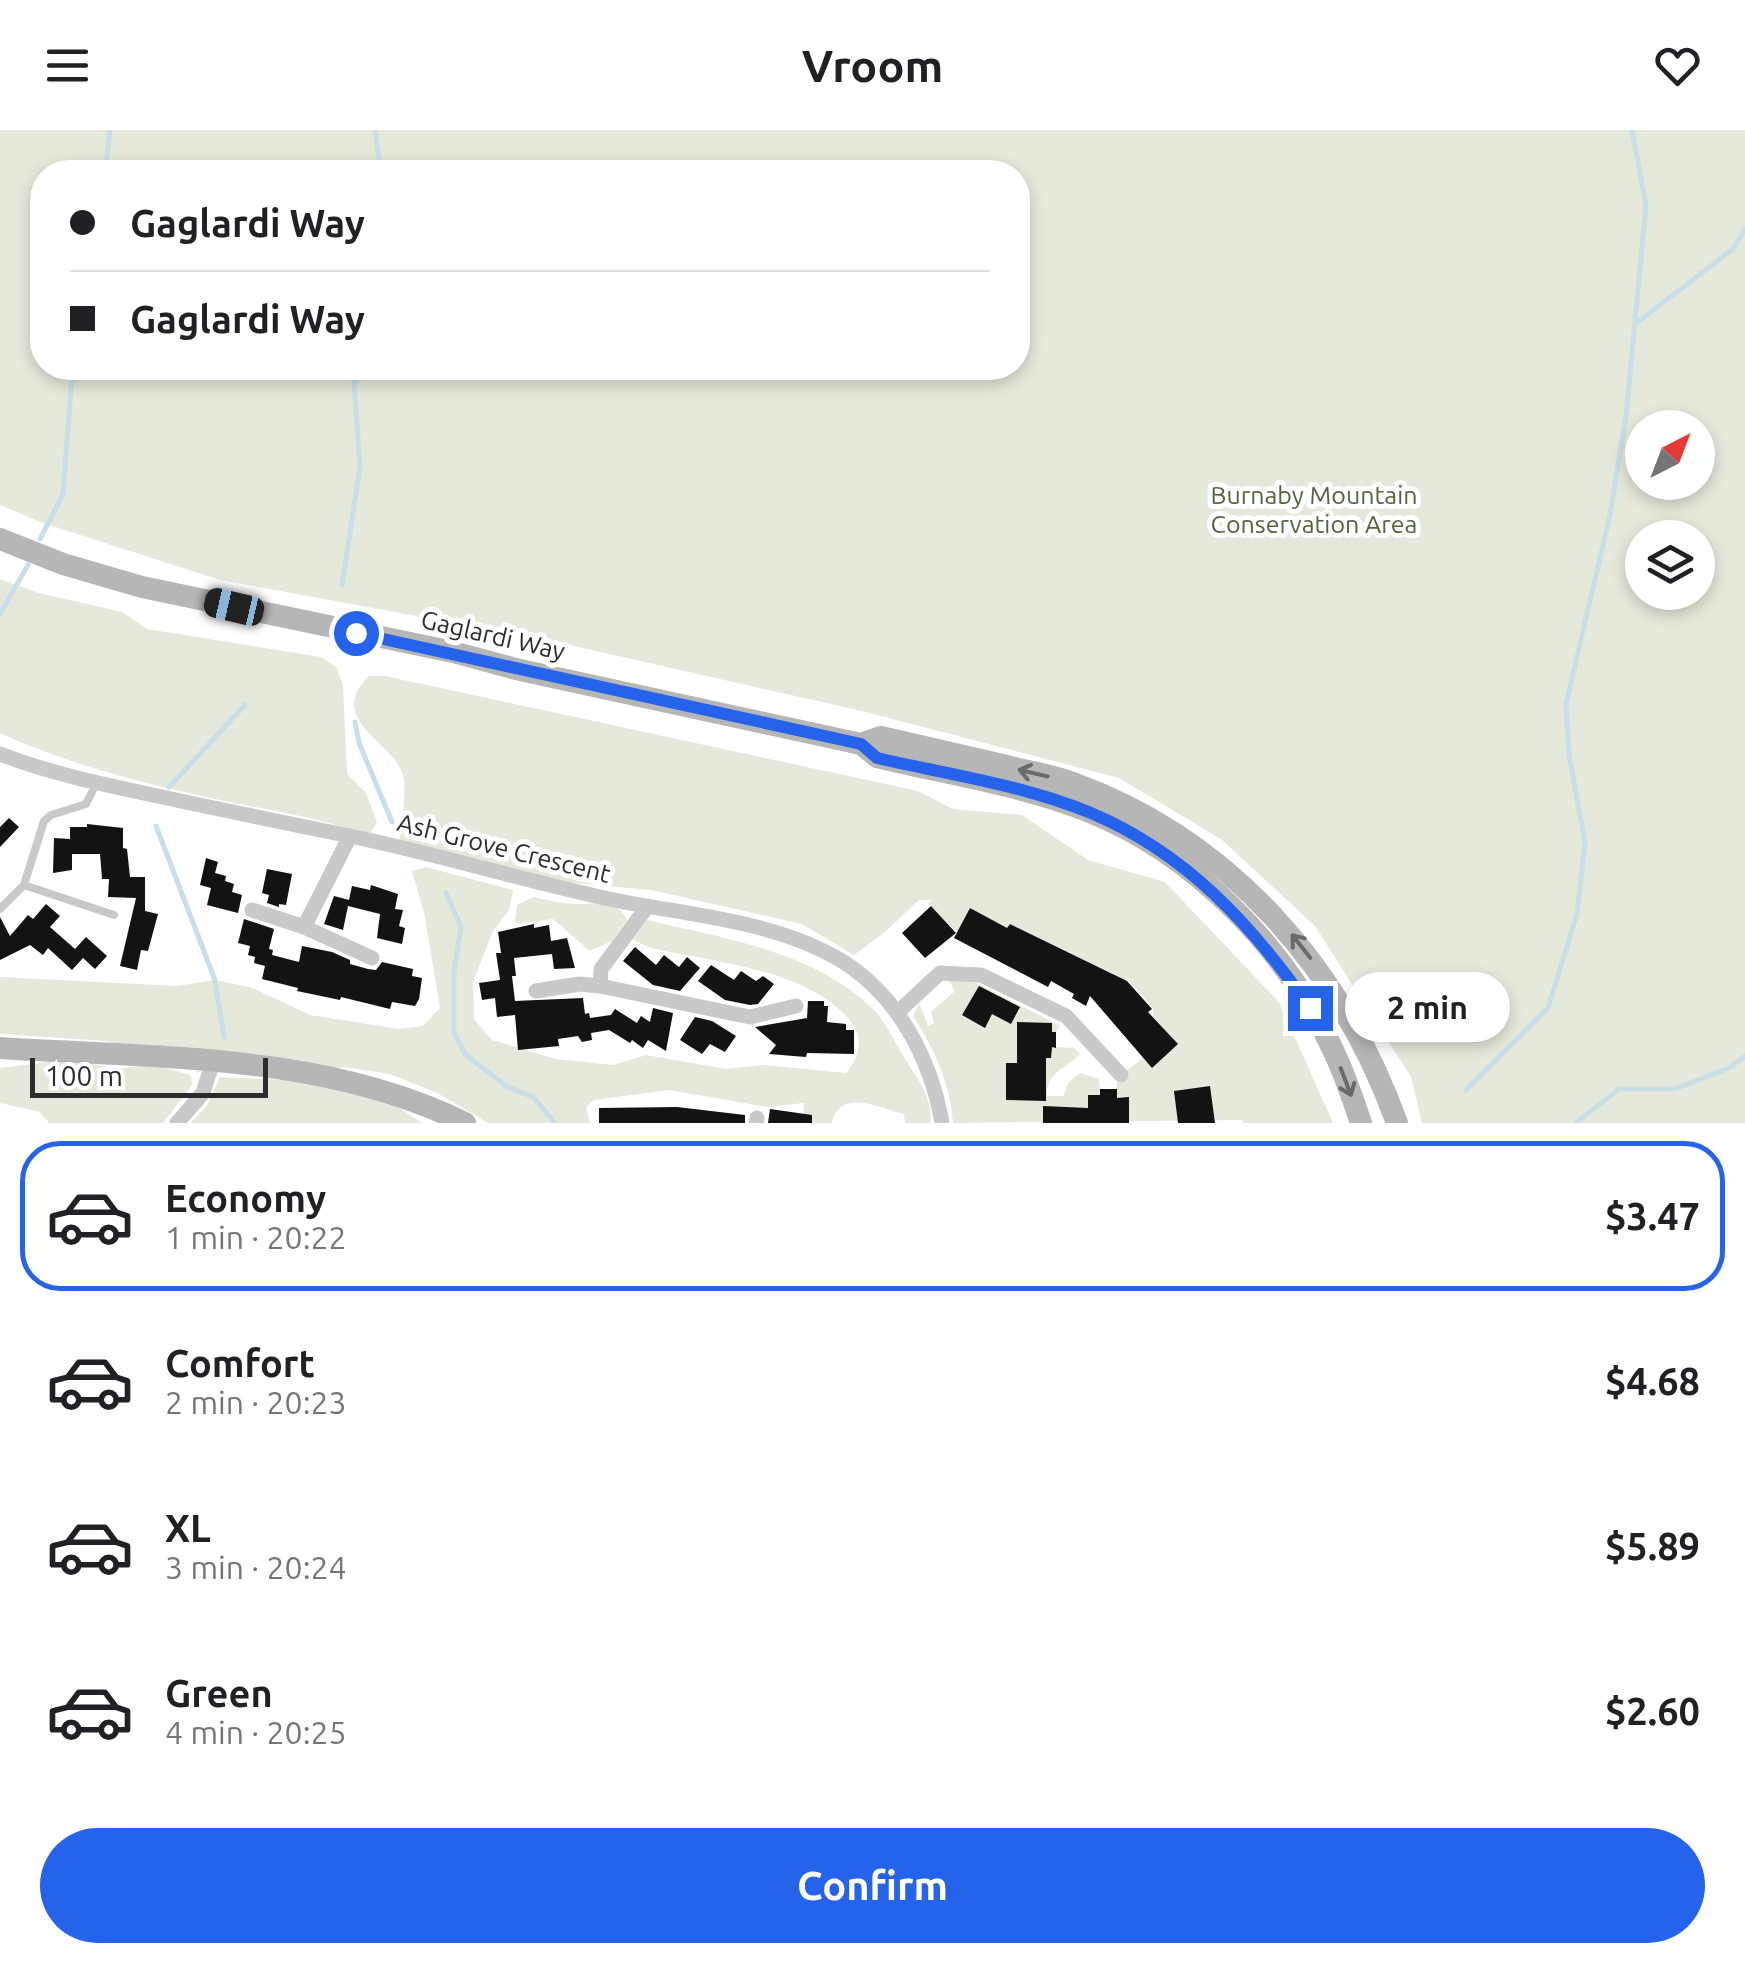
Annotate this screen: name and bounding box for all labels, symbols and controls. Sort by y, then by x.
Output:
icon: menu [40,38,95,93]
icon: heart [1650,38,1705,93]
text: Vroom [802,40,943,91]
text: Gaglardi Way [130,202,365,244]
text: Gaglardi Way [130,298,365,340]
north arrow [1625,410,1715,500]
map controls [1625,410,1715,610]
park label: Burnaby Mountain Conservation Area [1211,481,1417,538]
button: layers [1625,520,1715,610]
car [201,586,267,628]
street label: Gaglardi Way [418,605,568,665]
route start [334,611,379,656]
one-way arrow [1018,763,1050,781]
street label: Ash Grove Crescent [395,808,614,888]
one-way arrow [1290,934,1312,960]
callout: 2 min [1345,973,1510,1043]
route end [1288,986,1333,1031]
text: 2 min [1387,989,1468,1025]
scale bar [30,1053,268,1098]
text: 100 m [45,1060,123,1091]
one-way arrow [1338,1065,1356,1096]
icon: car [45,1171,135,1261]
text: Economy [165,1177,326,1219]
text: $3.47 [1605,1195,1700,1237]
text: 1 min · 20:22 [165,1219,347,1255]
icon: car [45,1336,135,1426]
text: Comfort [165,1342,315,1384]
text: $4.68 [1605,1360,1700,1402]
text: 2 min · 20:23 [165,1384,347,1420]
icon: car [45,1501,135,1591]
text: XL [165,1507,211,1549]
text: $5.89 [1605,1525,1700,1567]
text: 3 min · 20:24 [165,1549,347,1585]
icon: car [45,1666,135,1756]
text: Green [165,1672,273,1714]
text: $2.60 [1605,1690,1700,1732]
text: 4 min · 20:25 [165,1714,347,1750]
button: Confirm [40,1828,1705,1943]

